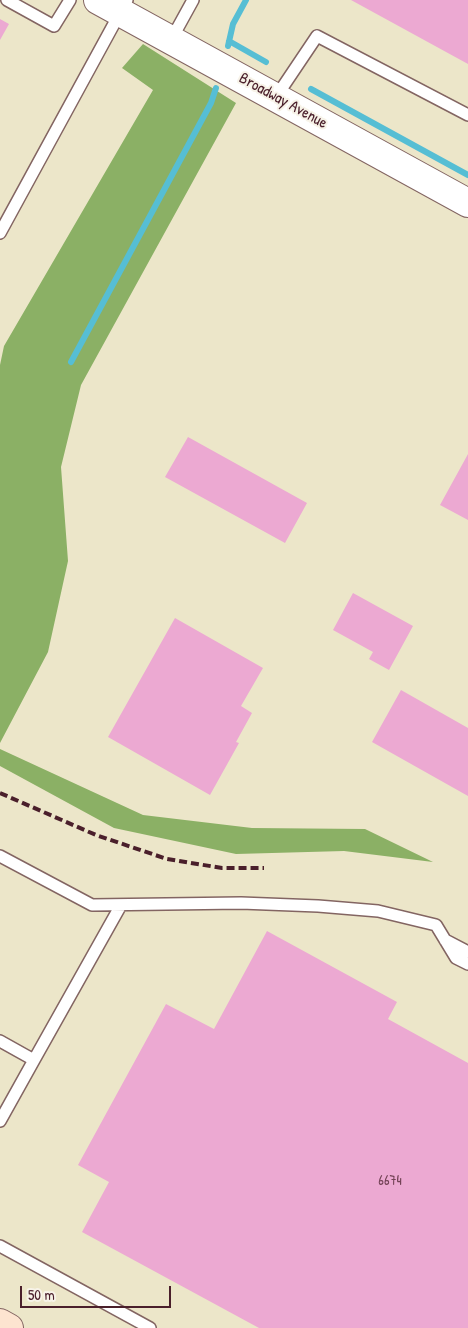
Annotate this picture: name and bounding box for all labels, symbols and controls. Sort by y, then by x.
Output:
street label: Broadway Avenue [236,69,330,133]
house number: 6674 [378,1173,402,1189]
scale bar [22,1276,174,1308]
text: 50 m [28,1284,55,1305]

